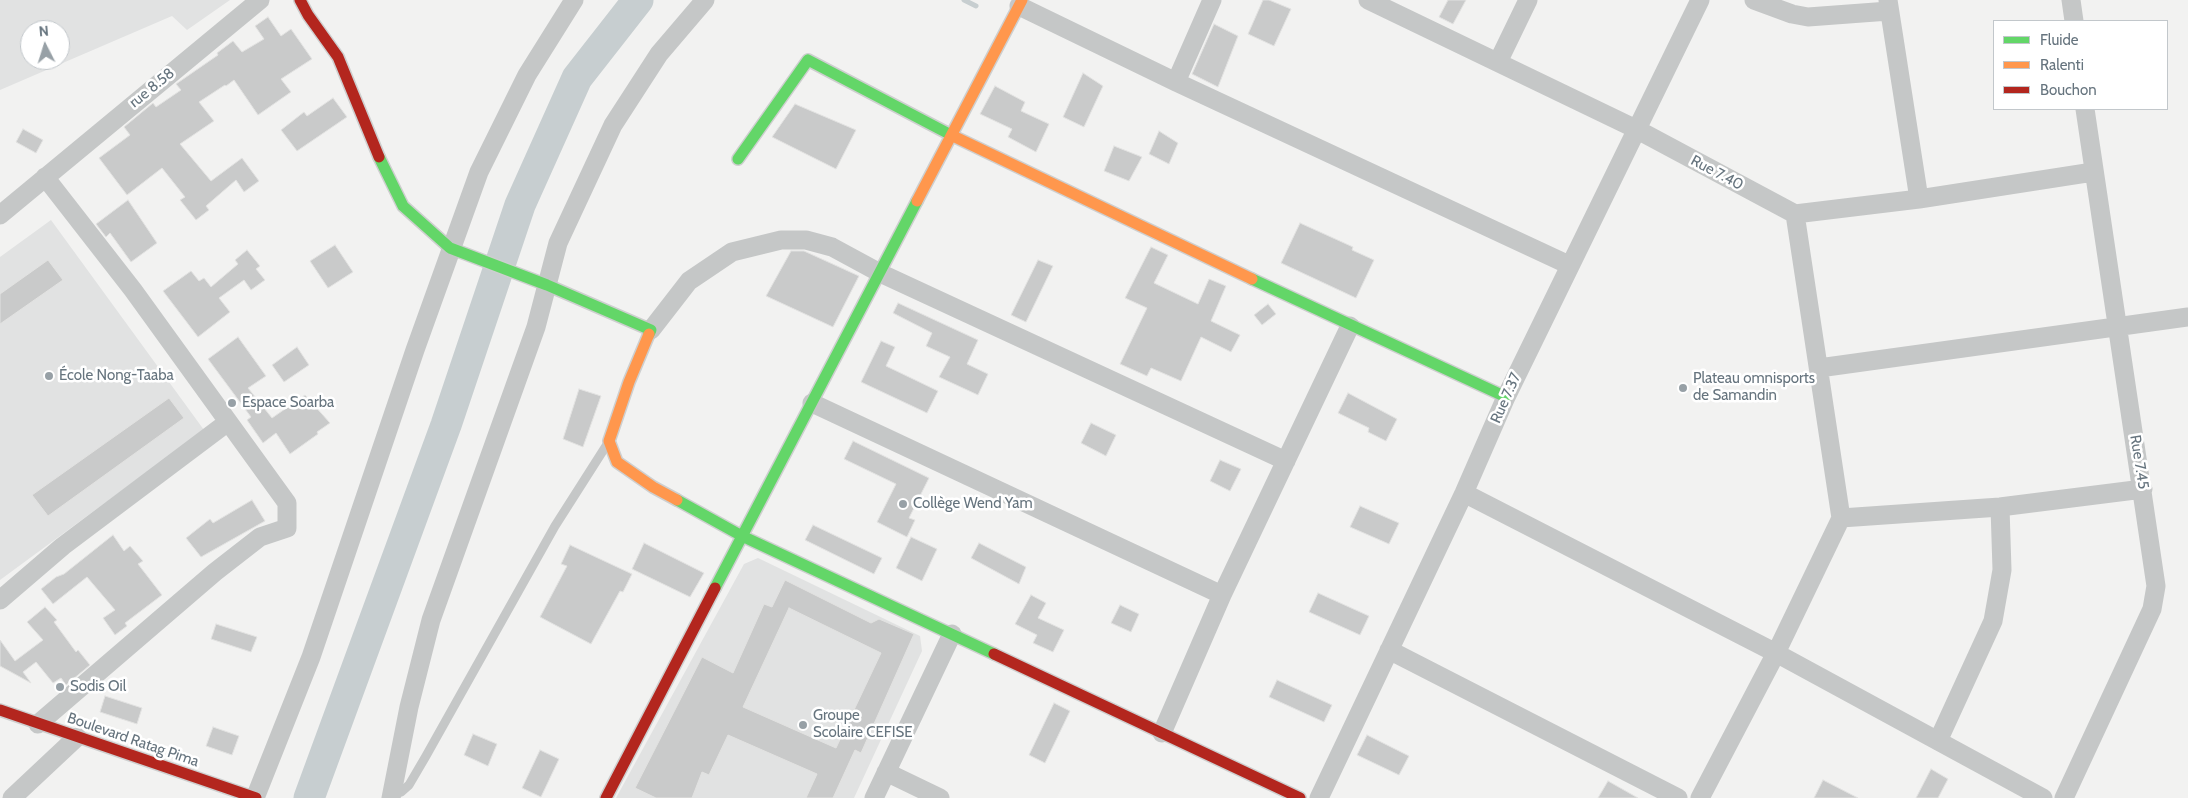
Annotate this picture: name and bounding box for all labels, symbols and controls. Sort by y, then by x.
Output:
north arrow [20,20,70,70]
legend [1993,20,2168,110]
text: N [38,22,49,40]
text: Fluide [2040,31,2078,49]
text: Ralenti [2040,56,2084,74]
street label: rue 8.58 [126,64,178,112]
text: Bouchon [2040,81,2097,99]
street label: Rue 7.40 [1688,152,1746,194]
place label: École Nong-Taaba [59,367,174,385]
marker: École Nong-Taaba [43,370,55,382]
street label: Rue 7.37 [1487,370,1525,426]
place label: Plateau omnisports de Samandin [1693,370,1815,405]
marker: Plateau omnisports de Samandin [1677,382,1689,394]
place label: Espace Soarba [242,394,334,412]
marker: Espace Soarba [226,397,238,409]
street label: Rue 7.45 [2126,434,2152,490]
place label: Collège Wend Yam [913,495,1033,513]
marker: Collège Wend Yam [897,498,909,510]
place label: Sodis Oil [70,678,126,696]
marker: Sodis Oil [54,681,66,693]
place label: Groupe Scolaire CEFISE [813,707,913,742]
street label: Boulevard Ratag Pima [65,709,201,771]
marker: Groupe Scolaire CEFISE [797,719,809,731]

